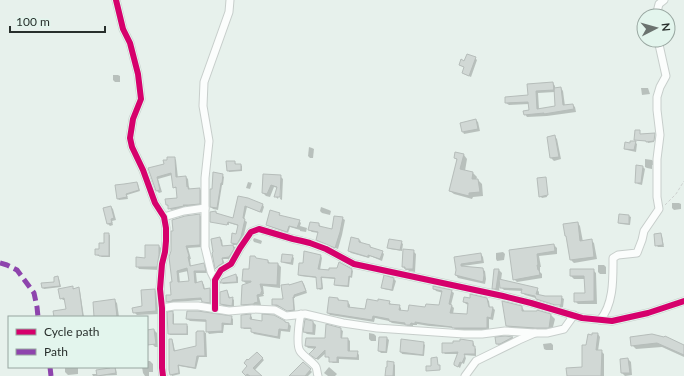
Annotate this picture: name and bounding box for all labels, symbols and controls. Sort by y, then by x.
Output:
scale bar [10,8,105,34]
north arrow [636,8,676,48]
text: 100 m [16,14,50,29]
text: N [660,22,673,32]
legend [8,316,148,368]
text: Cycle path [44,324,99,339]
text: Path [44,344,68,359]

